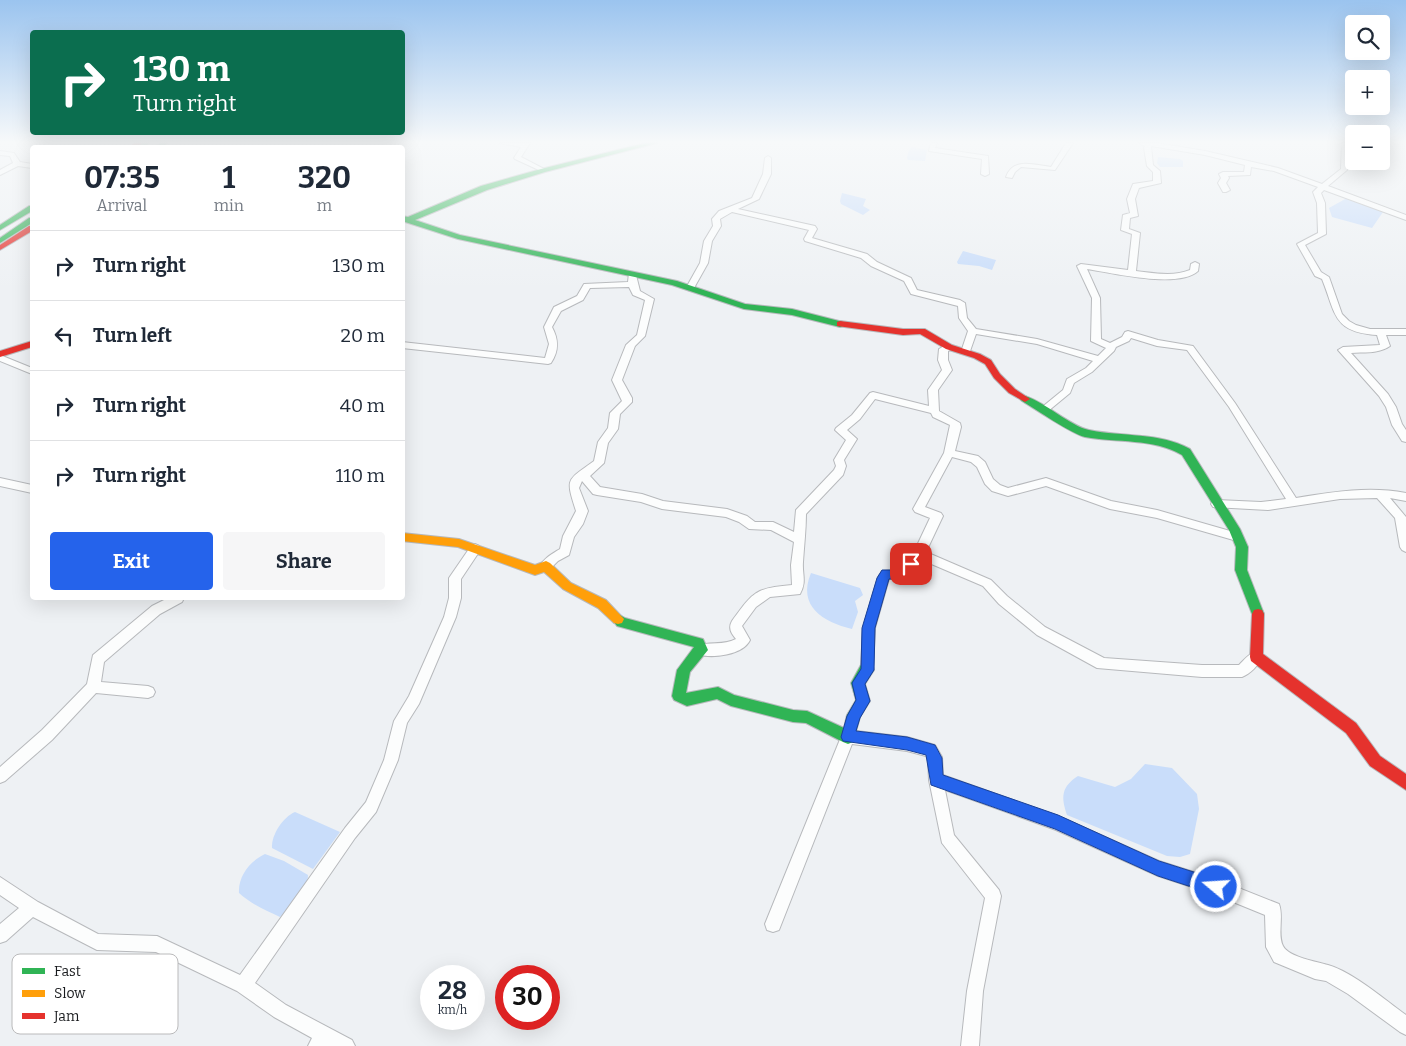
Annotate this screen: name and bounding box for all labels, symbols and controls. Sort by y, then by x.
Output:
map controls [1345,15,1390,170]
button: search [1345,15,1390,60]
text: 130 m [133,48,230,90]
icon: right [50,50,115,115]
button: + [1345,70,1390,115]
text: Turn right [133,90,236,117]
button: − [1345,125,1390,170]
text: 07:35 [84,160,160,196]
text: 1 [222,160,235,196]
text: 320 [298,160,351,196]
text: Arrival [97,196,147,215]
text: min [214,196,244,215]
text: m [317,196,332,215]
icon: right [50,252,78,280]
text: Turn right [93,254,186,277]
text: 130 m [332,254,385,277]
icon: left [50,322,78,350]
text: Turn left [93,324,172,347]
text: 20 m [341,324,385,347]
icon: right [50,392,78,420]
text: Turn right [93,394,186,417]
text: 40 m [340,394,385,417]
icon: right [50,462,78,490]
text: Turn right [93,464,186,487]
text: 110 m [335,464,385,487]
button: Exit [50,532,213,590]
button: Share [223,532,385,590]
pin [890,543,932,585]
icon: arrive [897,550,925,578]
position arrow [1189,860,1241,912]
legend [12,954,178,1034]
text: Fast [54,963,81,980]
speed limit sign: 30 [495,965,560,1030]
text: 28 [438,976,467,1006]
text: Slow [54,985,86,1002]
text: km/h [438,1003,467,1017]
text: Jam [53,1008,80,1025]

